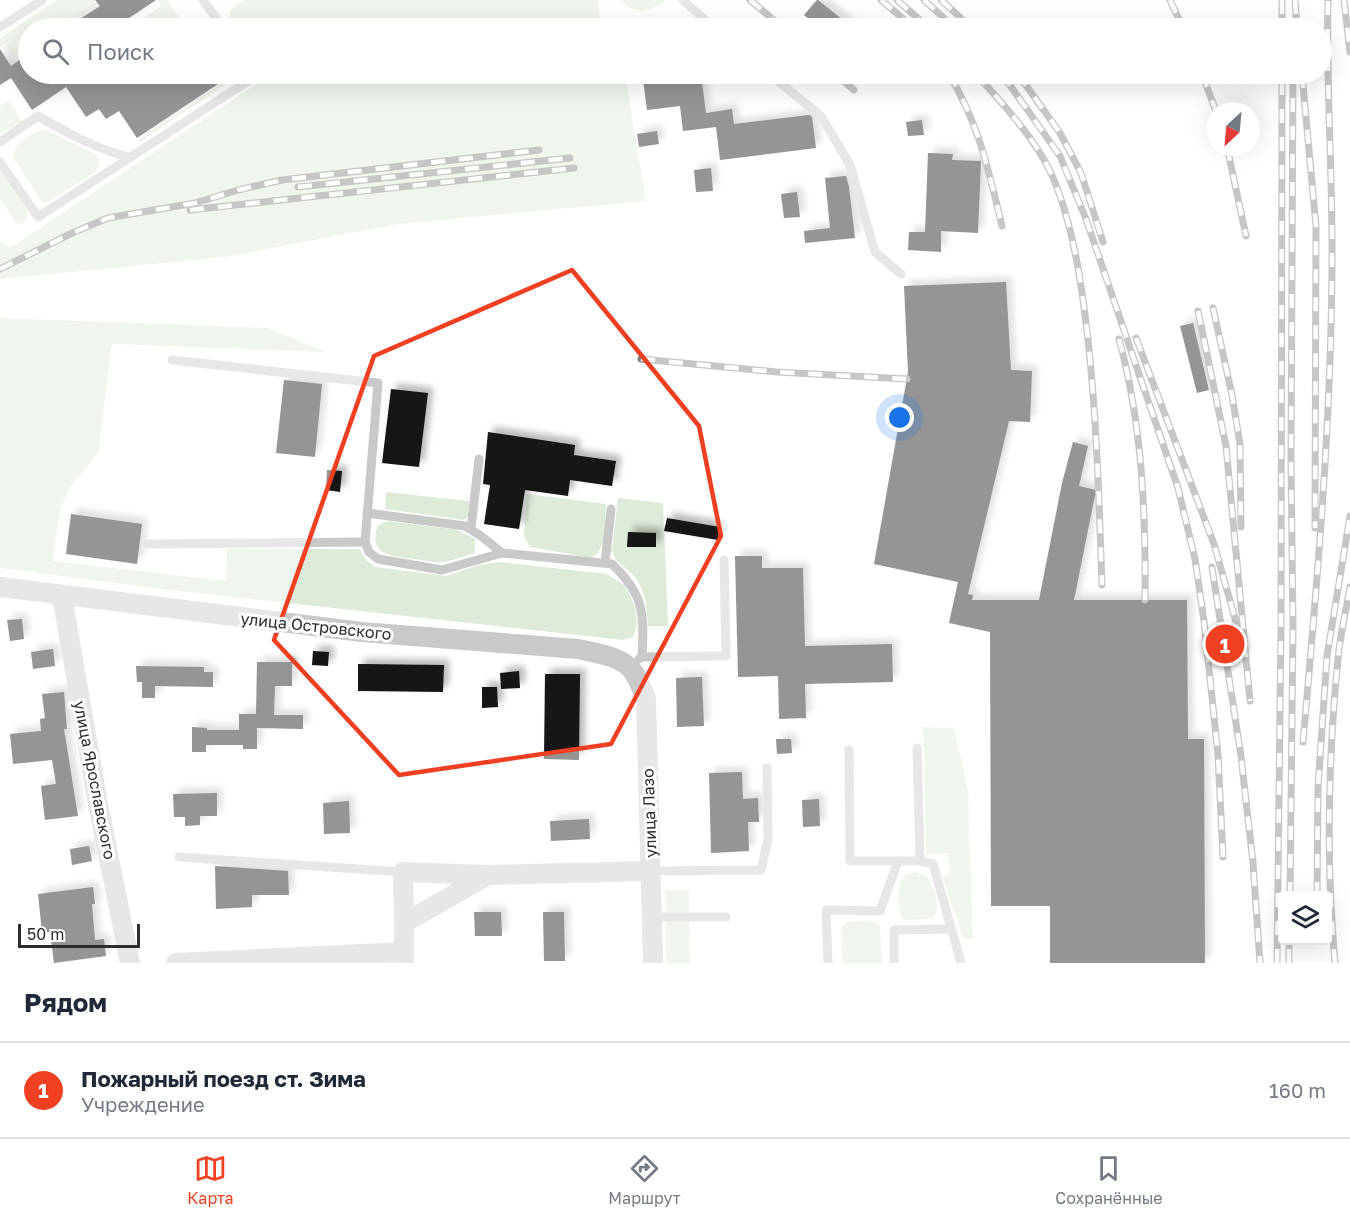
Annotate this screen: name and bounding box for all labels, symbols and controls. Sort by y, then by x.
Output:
search box [18,18,1332,84]
icon: search [39,35,72,68]
text: Поиск [87,38,155,65]
north arrow [1206,102,1260,156]
your location [885,403,914,432]
street label: улица Островского [239,608,393,644]
pin: 1 [1206,622,1244,666]
street label: улица Ярославского [70,699,120,861]
street label: улица Лазо [637,768,661,858]
map controls [1278,891,1332,945]
button: layers [1278,891,1332,945]
scale bar [18,921,140,948]
text: 50 m [27,924,64,944]
text: Рядом [24,987,107,1018]
text: Пожарный поезд ст. Зима [81,1065,366,1092]
text: 1 [38,1078,49,1102]
text: 160 m [1269,1078,1326,1102]
text: Учреждение [81,1092,205,1116]
tab: Карта [187,1152,234,1208]
tab: Маршрут [608,1152,681,1208]
tab: Сохранённые [1055,1152,1163,1208]

